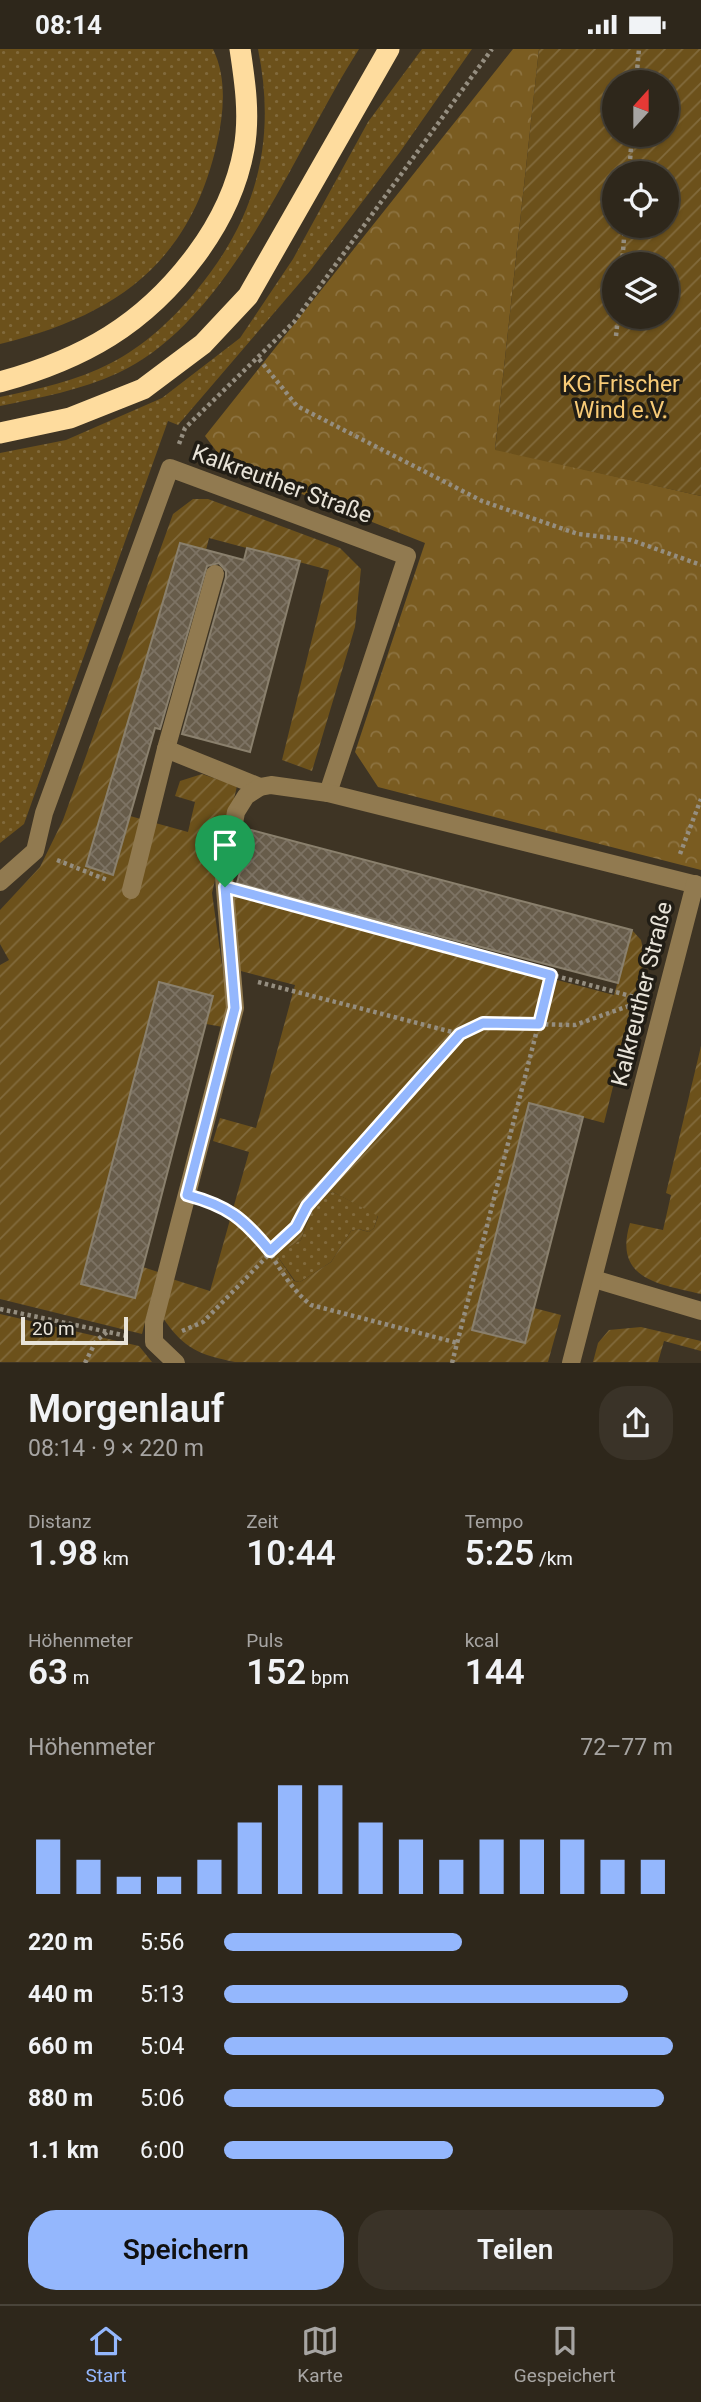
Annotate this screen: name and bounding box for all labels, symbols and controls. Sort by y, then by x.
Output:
text: 08:14 [35,10,102,40]
north arrow [602,70,679,147]
map controls [602,70,679,329]
button: locate [602,161,679,238]
button: layers [602,252,679,329]
park label: KG Frischer Wind e.V. [562,371,680,424]
street label: Kalkreuther Straße [188,439,376,529]
pin [195,815,255,887]
icon: arrive [206,826,244,864]
street label: Kalkreuther Straße [606,899,678,1089]
scale bar [21,1314,128,1345]
text: 20 m [32,1317,75,1340]
button: share [599,1386,673,1460]
text: Morgenlauf [28,1387,224,1431]
text: 08:14 · 9 × 220 m [28,1435,204,1462]
text: Distanz [28,1510,91,1533]
text: Zeit [246,1510,278,1533]
text: Tempo [465,1510,523,1533]
text: 1.98 [28,1533,98,1574]
text: 10:44 [246,1533,336,1574]
text: 5:25 [465,1533,534,1574]
text: km [98,1547,129,1570]
text: /km [534,1547,573,1570]
text: Höhenmeter [28,1629,133,1652]
text: Puls [246,1629,283,1652]
text: kcal [465,1629,499,1652]
text: 63 [28,1652,68,1693]
text: 152 [246,1652,306,1693]
text: 144 [465,1652,525,1693]
text: m [68,1666,89,1689]
text: bpm [306,1666,349,1689]
text: Höhenmeter [28,1734,155,1761]
text: 72–77 m [580,1734,673,1761]
text: 220 m [28,1929,93,1956]
text: 5:56 [140,1929,184,1956]
text: 440 m [28,1981,93,2008]
text: 5:13 [140,1981,184,2008]
text: 660 m [28,2033,93,2060]
text: 5:04 [140,2033,184,2060]
text: 880 m [28,2085,93,2112]
text: 5:06 [140,2085,184,2112]
text: 1.1 km [28,2137,99,2164]
text: 6:00 [140,2137,184,2164]
button: Speichern [28,2210,344,2290]
button: Teilen [358,2210,673,2290]
tab: Start [85,2322,126,2387]
tab: Karte [297,2322,343,2387]
tab: Gespeichert [514,2322,616,2387]

